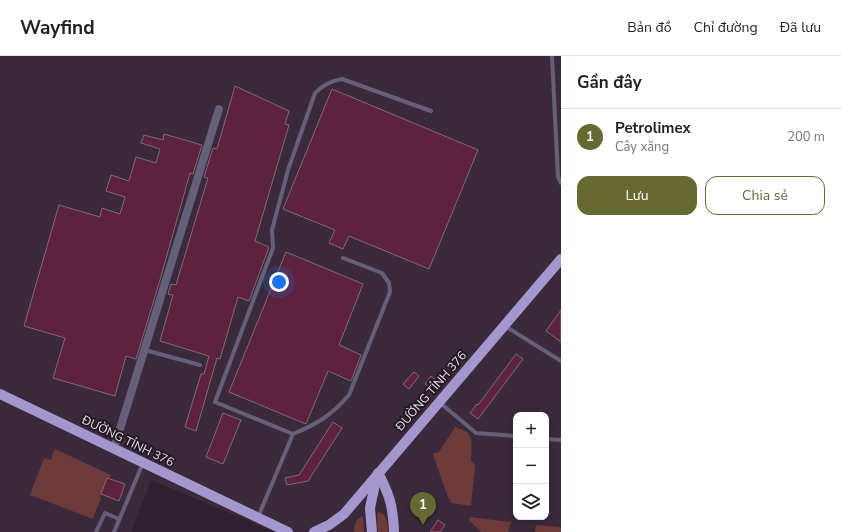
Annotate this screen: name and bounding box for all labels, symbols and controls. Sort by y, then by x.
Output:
text: Wayfind [20,15,95,41]
text: Bản đồ [627,18,672,37]
text: Chỉ đường [694,18,758,37]
text: Đã lưu [780,18,821,37]
text: Gần đây [577,71,642,94]
text: Petrolimex [615,118,691,138]
text: 1 [586,128,594,146]
text: 200 m [787,128,825,146]
text: Cây xăng [615,138,669,156]
button: Lưu [577,176,697,215]
button: Chia sẻ [705,176,825,215]
your location [269,272,289,292]
street label: ĐƯỜNG TỈNH 376 [391,348,470,435]
street label: ĐƯỜNG TỈNH 376 [78,411,177,470]
map controls [513,412,549,520]
button: + [513,412,549,448]
button: − [513,448,549,484]
button: layers [513,484,549,520]
pin: 1 [410,492,436,525]

